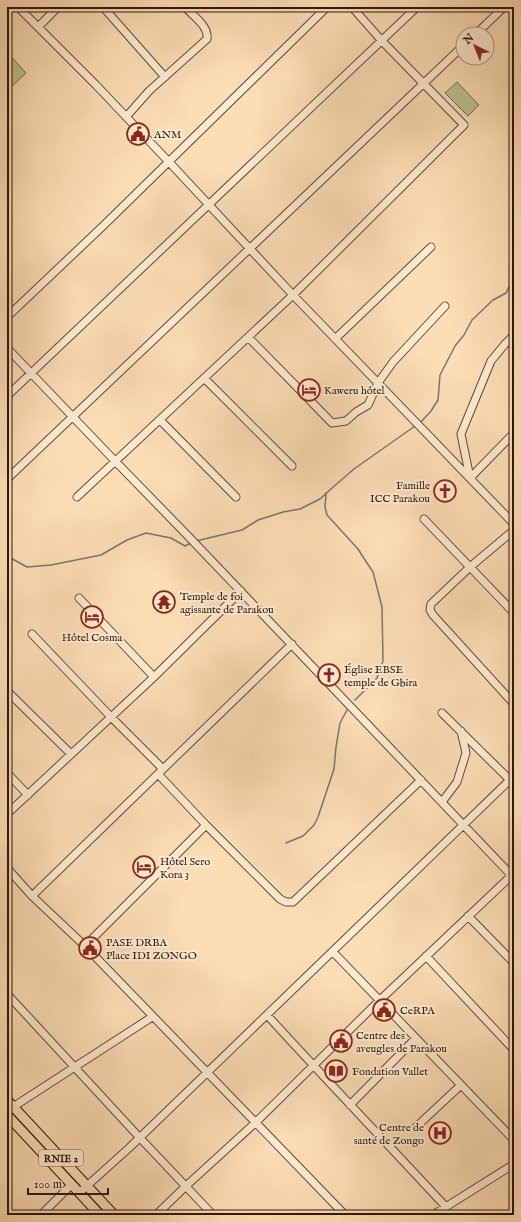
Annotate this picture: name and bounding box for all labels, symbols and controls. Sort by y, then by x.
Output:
north arrow [455,26,495,66]
text: N [460,31,477,48]
public building icon: ANM [125,121,151,147]
place label: ANM [153,128,182,142]
hotel icon: Kaweru hôtel [296,377,322,403]
place label: Kaweru hôtel [324,384,385,398]
church icon: Famille ICC Parakou [432,478,458,504]
place label: Famille ICC Parakou [370,479,430,506]
temple icon: Temple de foi agissante de Parakou [151,589,177,615]
place label: Temple de foi agissante de Parakou [180,590,274,617]
hotel icon: Hôtel Cosma [79,604,105,630]
place label: Hôtel Cosma [62,631,122,645]
church icon: Église EBSE temple de Gbira [316,662,342,688]
place label: Église EBSE temple de Gbira [344,663,418,690]
hotel icon: Hôtel Sero Kora 3 [131,854,157,880]
place label: Hôtel Sero Kora 3 [160,855,210,882]
public building icon: PASE DRBA Place IDI ZONGO [77,935,103,961]
place label: PASE DRBA Place IDI ZONGO [106,936,197,963]
public building icon: CeRPA [371,997,397,1023]
place label: CeRPA [400,1004,435,1018]
public building icon: Centre des aveugles de Parakou [328,1028,354,1054]
place label: Centre des aveugles de Parakou [356,1029,447,1056]
library icon: Fondation Vallet [323,1058,349,1084]
place label: Fondation Vallet [352,1065,428,1079]
hospital icon: Centre de santé de Zongo [427,1120,453,1146]
place label: Centre de santé de Zongo [354,1121,424,1148]
road number: RNIE 2 [39,1150,83,1166]
scale bar [28,1170,108,1196]
text: 100 m [34,1177,62,1192]

